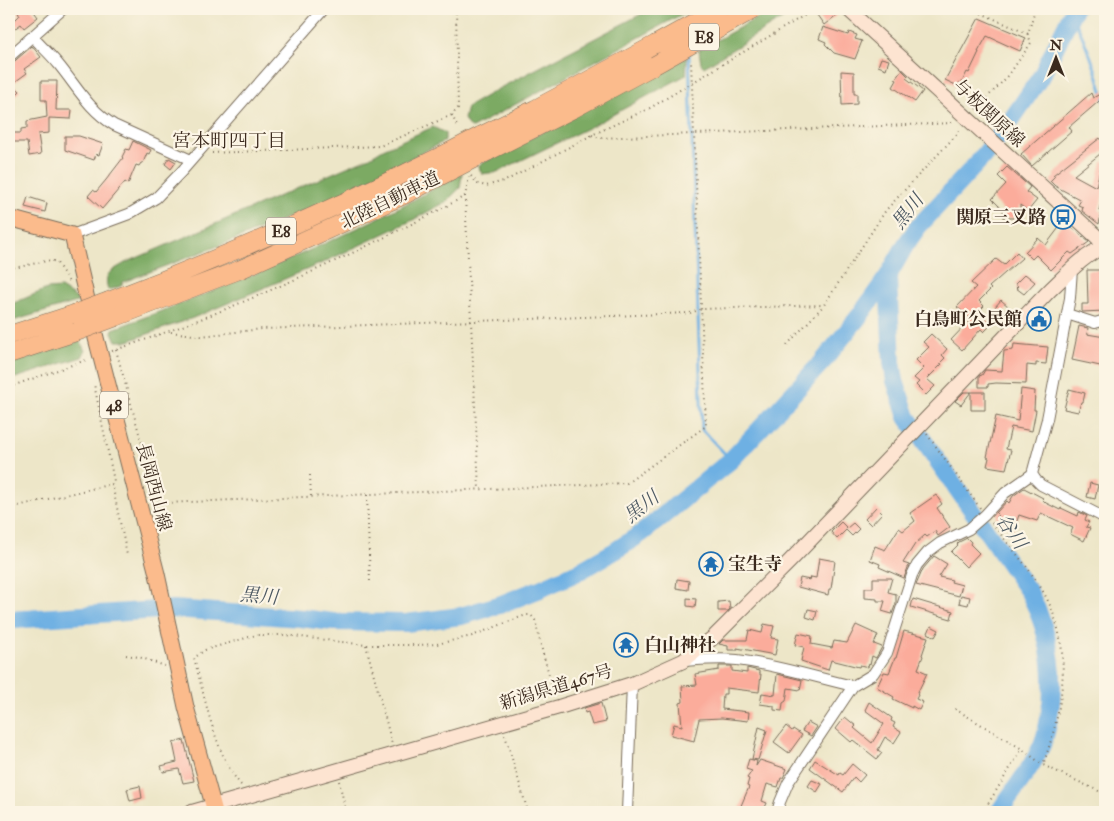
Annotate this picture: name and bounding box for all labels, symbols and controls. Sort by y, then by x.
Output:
road number: E8 [689,24,719,51]
north arrow [1032,32,1082,82]
text: N [1049,37,1063,54]
street label: 与板関原線 [948,74,1029,152]
district label: 宮本町四丁目 [172,129,286,153]
street label: 北陸自動車道 [337,166,444,234]
water label: 黒川 [887,188,930,234]
bus stop icon: 関原三叉路 [1050,204,1076,230]
place label: 関原三叉路 [956,206,1046,229]
road number: E8 [266,218,296,245]
public building icon: 白鳥町公民館 [1026,306,1052,332]
place label: 白鳥町公民館 [914,308,1022,331]
road number: 48 [100,392,128,418]
street label: 長岡西山線 [131,441,176,534]
water label: 黒川 [619,484,666,528]
water label: 谷川 [990,509,1033,556]
temple icon: 宝生寺 [698,551,724,577]
place label: 宝生寺 [728,553,782,576]
water label: 黒川 [239,582,281,610]
temple icon: 白山神社 [613,632,639,658]
place label: 白山神社 [644,634,716,657]
street label: 新潟県道467号 [497,659,615,716]

